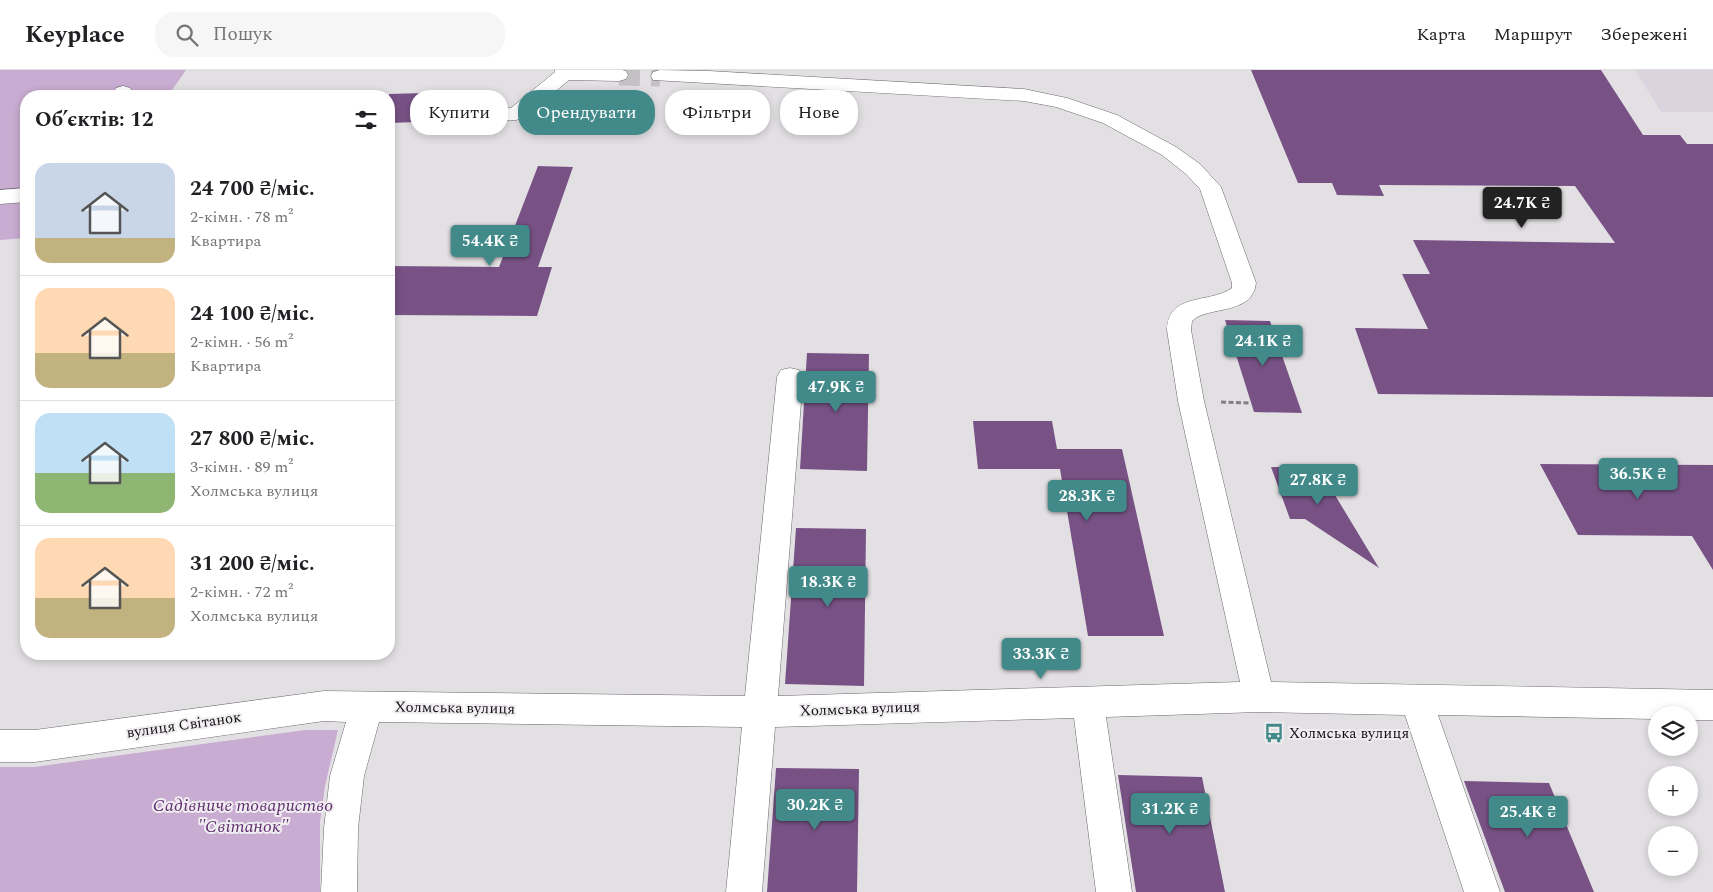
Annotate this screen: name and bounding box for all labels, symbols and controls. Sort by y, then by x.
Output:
search box [155,12,505,57]
text: Keyplace [25,17,125,53]
text: Пошук [213,20,273,49]
icon: search [173,21,201,49]
text: Карта [1416,21,1466,48]
text: Маршрут [1494,21,1572,48]
text: Збережені [1600,21,1688,48]
chip: Купити [410,90,508,135]
chip: Орендувати [518,90,655,135]
chip: Фільтри [665,90,770,135]
chip: Нове [780,90,858,135]
text: Об’єктів: 12 [35,104,154,136]
icon: filters [352,106,380,134]
text: 24 700 ₴/міс. [190,173,315,205]
icon: home [75,183,135,243]
pin: 24.7K ₴ [1476,186,1568,229]
text: 24.7K ₴ [1494,191,1550,215]
text: 2-кімн. · 78 m² [190,205,293,229]
pin: 54.4K ₴ [444,224,536,267]
text: Квартира [190,229,261,253]
text: 54.4K ₴ [462,229,518,253]
text: 24 100 ₴/міс. [190,298,315,330]
icon: home [75,308,135,368]
pin: 24.1K ₴ [1217,324,1309,367]
text: 24.1K ₴ [1235,329,1291,353]
text: 2-кімн. · 56 m² [190,330,293,354]
text: Квартира [190,354,261,378]
pin: 47.9K ₴ [790,370,882,413]
text: 47.9K ₴ [808,375,864,399]
text: 27 800 ₴/міс. [190,423,315,455]
icon: home [75,433,135,493]
text: 3-кімн. · 89 m² [190,455,293,479]
pin: 36.5K ₴ [1592,458,1684,500]
text: 36.5K ₴ [1610,462,1666,486]
pin: 27.8K ₴ [1272,464,1364,506]
text: 27.8K ₴ [1290,468,1346,492]
text: Холмська вулиця [190,479,318,503]
pin: 28.3K ₴ [1041,480,1133,522]
text: 28.3K ₴ [1059,484,1115,508]
text: 31 200 ₴/міс. [190,548,315,580]
icon: home [75,558,135,618]
pin: 18.3K ₴ [782,566,874,608]
text: 18.3K ₴ [800,570,856,594]
text: 2-кімн. · 72 m² [190,580,293,604]
text: Холмська вулиця [190,604,318,628]
pin: 33.3K ₴ [995,638,1087,680]
text: 33.3K ₴ [1013,642,1069,666]
street label: Холмська вулиця [395,695,515,721]
street label: Холмська вулиця [800,695,920,723]
street label: вулиця Світанок [125,706,243,744]
map controls [1648,706,1698,876]
button: layers [1648,706,1698,756]
bus stop icon: Холмська вулиця [1263,722,1285,744]
place label: Холмська вулиця [1289,722,1409,745]
button: + [1648,766,1698,816]
pin: 30.2K ₴ [769,788,861,831]
park label: Садівниче товариство "Світанок" [153,792,333,840]
pin: 31.2K ₴ [1124,792,1216,835]
text: 30.2K ₴ [787,793,843,817]
pin: 25.4K ₴ [1482,796,1574,838]
text: 31.2K ₴ [1142,797,1198,821]
text: 25.4K ₴ [1500,800,1556,824]
button: − [1648,826,1698,876]

